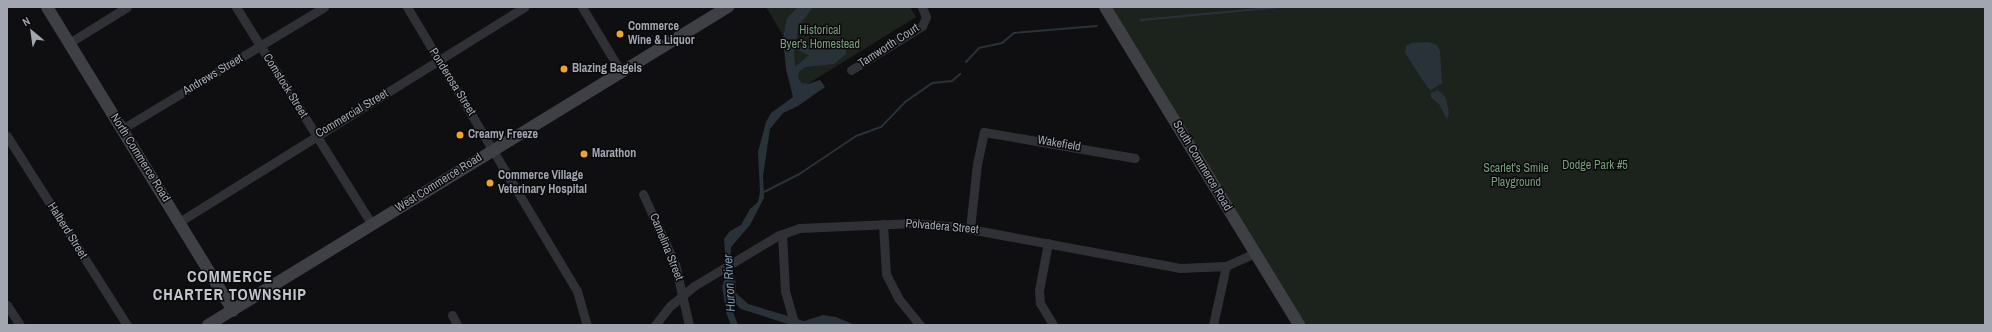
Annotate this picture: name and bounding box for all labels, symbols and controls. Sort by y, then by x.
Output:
north arrow [12,12,52,52]
text: N [20,14,32,29]
place label: Commerce Wine & Liquor [628,20,695,48]
street label: Tamworth Court [856,21,922,71]
park label: Historical Byer's Homestead [780,24,860,52]
marker: Commerce Wine & Liquor [615,29,625,39]
street label: Ponderosa Street [426,46,478,118]
street label: Comstock Street [260,51,310,121]
street label: Andrews Street [180,52,246,98]
place label: Blazing Bagels [572,62,642,76]
marker: Blazing Bagels [559,64,569,74]
street label: Commercial Street [313,87,391,141]
street label: North Commerce Road [107,111,173,205]
street label: South Commerce Road [1169,118,1235,214]
place label: Creamy Freeze [468,128,538,142]
marker: Creamy Freeze [455,130,465,140]
street label: Wakefield [1036,133,1082,155]
place label: Marathon [592,147,636,161]
marker: Marathon [579,149,589,159]
street label: West Commerce Road [393,151,485,215]
park label: Dodge Park #5 [1562,159,1628,173]
park label: Scarlet's Smile Playground [1483,162,1549,190]
place label: Commerce Village Veterinary Hospital [498,169,587,197]
marker: Commerce Village Veterinary Hospital [485,178,495,188]
street label: Halberd Street [44,200,90,262]
street label: Camelina Street [646,211,686,283]
street label: Polvadera Street [905,217,979,237]
water label: Huron River [721,254,739,312]
district label: COMMERCE CHARTER TOWNSHIP [153,266,307,304]

